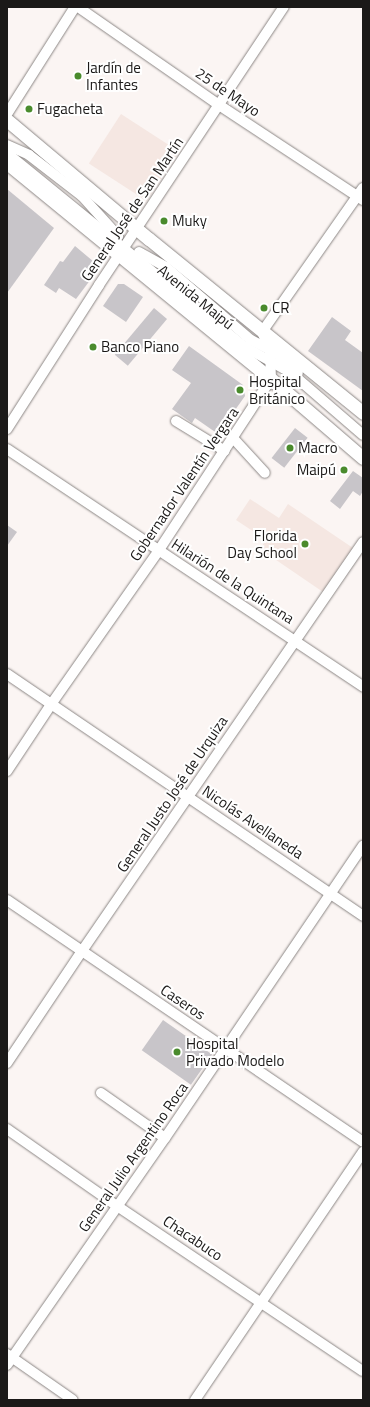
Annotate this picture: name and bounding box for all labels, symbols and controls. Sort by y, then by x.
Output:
place label: Jardín de Infantes [86,58,141,93]
street label: 25 de Mayo [192,64,264,120]
marker: Jardín de Infantes [73,71,83,81]
place label: Fugacheta [37,100,103,118]
marker: Fugacheta [24,104,34,114]
street label: General José de San Martín [77,134,187,284]
place label: Muky [172,212,207,230]
marker: Muky [159,216,169,226]
street label: Avenida Maipú [154,261,238,333]
place label: CR [272,299,289,317]
marker: CR [259,303,269,313]
place label: Banco Piano [101,338,179,356]
marker: Banco Piano [88,342,98,352]
place label: Hospital Británico [249,372,305,407]
marker: Hospital Británico [234,384,246,396]
street label: Gobernador Valentín Vergara [126,404,242,564]
place label: Macro [298,439,338,457]
marker: Macro [285,443,295,453]
place label: Maipú [297,461,336,479]
marker: Maipú [339,465,349,475]
place label: Florida Day School [227,526,297,561]
street label: Hilarión de la Quintana [168,535,298,627]
marker: Florida Day School [300,539,310,549]
street label: General Justo José de Urquiza [113,712,231,876]
street label: Nicolás Avellaneda [199,782,307,862]
street label: Caseros [157,981,209,1023]
place label: Hospital Privado Modelo [186,1034,284,1069]
marker: Hospital Privado Modelo [171,1046,183,1058]
street label: General Julio Argentino Roca [74,1079,192,1235]
street label: Chacabuco [160,1212,226,1264]

